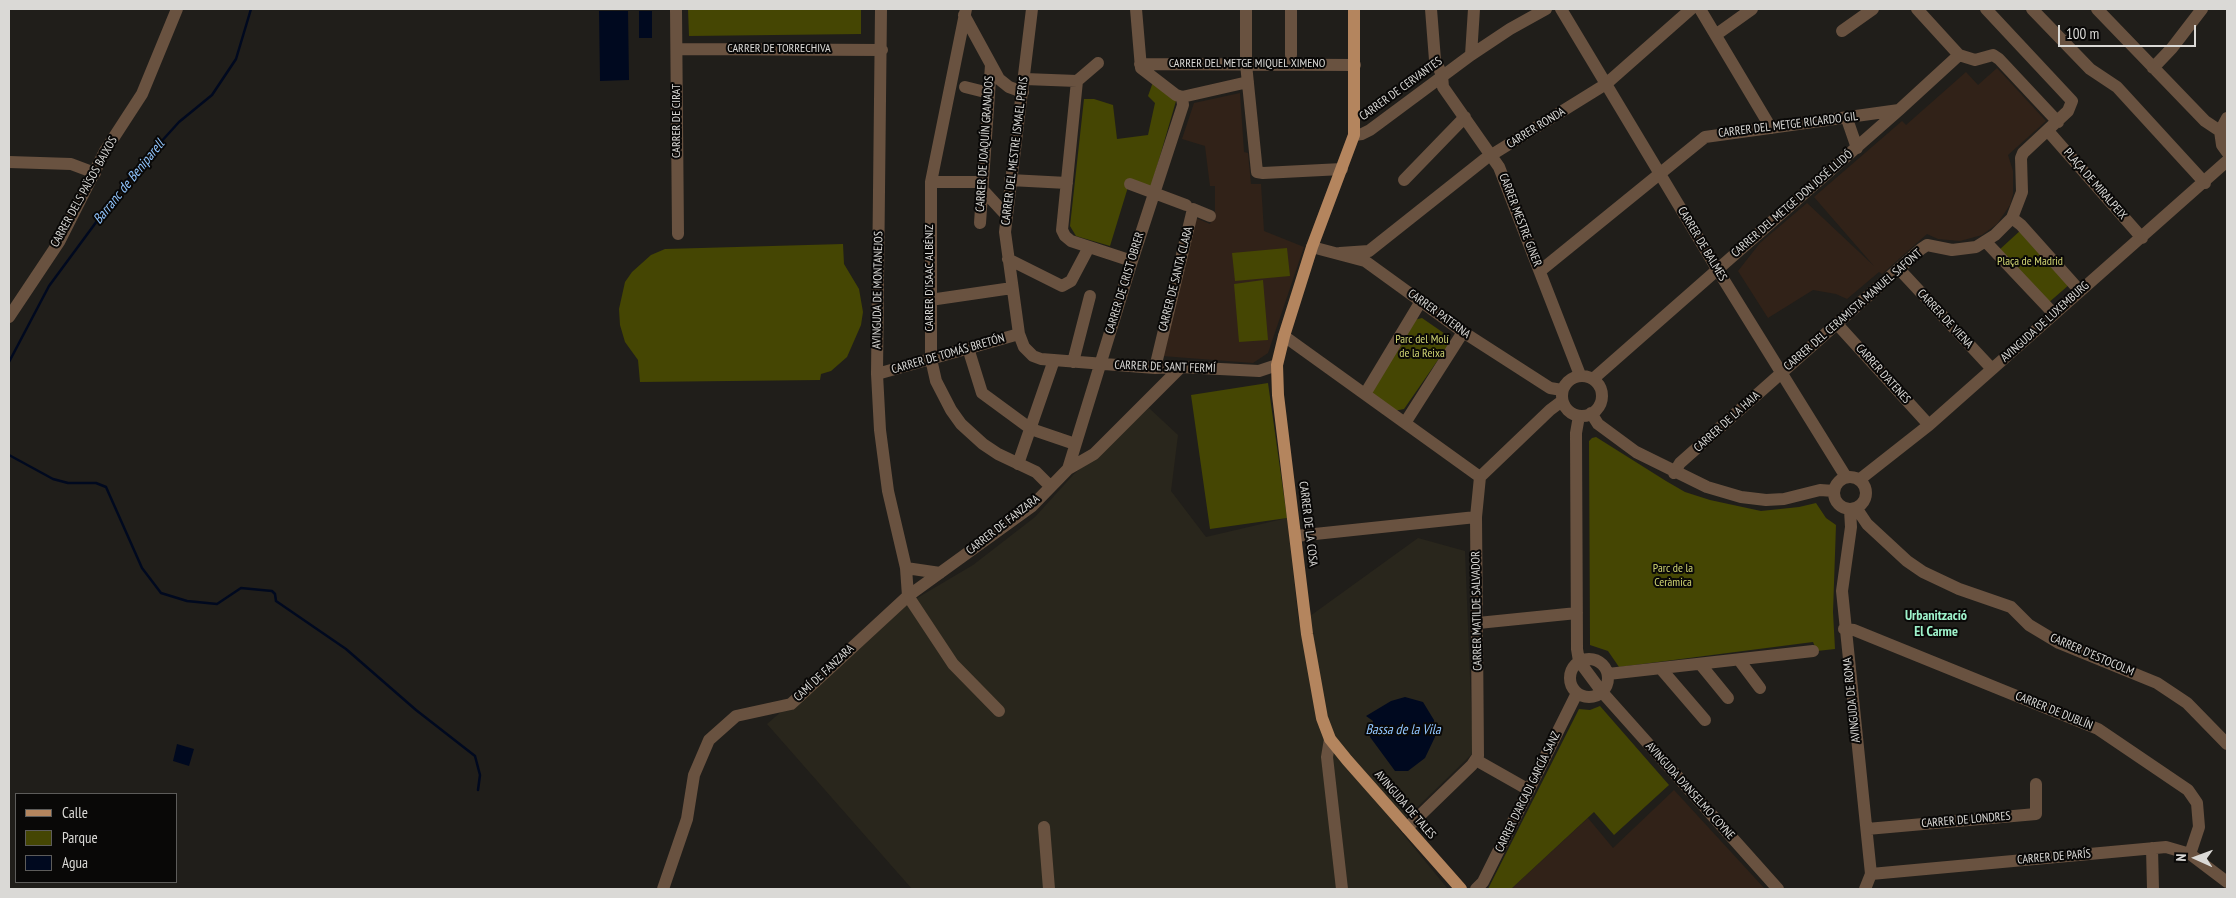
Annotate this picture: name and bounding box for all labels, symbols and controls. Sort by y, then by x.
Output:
scale bar [2061,15,2198,47]
text: 100 m [2066,24,2099,43]
street label: CARRER DE TORRECHIVA [727,42,831,56]
street label: CARRER DE CERVANTES [1357,54,1445,124]
street label: CARRER DEL METGE MIQUEL XIMENO [1169,57,1325,71]
street label: CARRER DE JOAQUÍN GRANADOS [973,75,997,213]
street label: CARRER DEL MESTRE ISMAEL PERIS [999,76,1031,226]
street label: CARRER DE CIRAT [670,84,684,158]
street label: CARRER RONDA [1504,104,1568,152]
street label: CARRER DEL METGE RICARDO GIL [1717,109,1859,141]
street label: CARRER DELS PAÏSOS BAIXOS [48,134,120,250]
water label: Barranc de Beniparell [90,136,168,228]
street label: PLAÇA DE MIRALPEIX [2060,146,2130,222]
street label: CARRER DEL METGE DON JOSÉ LLIDÓ [1728,147,1856,261]
street label: CARRER MESTRE GINER [1496,171,1544,269]
street label: CARRER DE BALMES [1674,204,1730,284]
street label: CARRER D'ISAAC ALBÉNIZ [923,225,937,331]
street label: CARRER DE SANTA CLARA [1156,225,1196,333]
street label: CARRER DE CRIST OBRER [1103,230,1147,336]
street label: AVINGUDA DE MONTANEJOS [870,231,886,349]
street label: CARRER DEL CERAMISTA MANUEL SAFONT [1781,246,1925,374]
park label: Plaça de Madrid [1997,255,2063,269]
street label: AVINGUDA DE LUXEMBURG [1998,279,2092,365]
street label: CARRER PATERNA [1405,286,1473,342]
street label: CARRER DE VIENA [1914,286,1976,352]
street label: CARRER DE TOMÁS BRETÓN [890,331,1006,377]
park label: Parc del Molí de la Reixa [1395,333,1449,361]
street label: CARRER D'ATENES [1853,341,1913,407]
street label: CARRER DE SANT FERMÍ [1114,358,1216,376]
street label: CARRER DE LA HAIA [1691,389,1763,455]
street label: CARRER DE LA COSA [1296,481,1320,567]
street label: CARRER DE FANZARA [964,492,1042,558]
street label: CARRER MATILDE SALVADOR [1469,551,1485,671]
park label: Parc de la Ceràmica [1653,562,1693,590]
district label: Urbanització El Carme [1905,608,1967,640]
street label: CARRER D'ESTOCOLM [2048,631,2136,679]
street label: CAMÍ DE FANZARA [791,642,857,704]
street label: AVINGUDA DE ROMA [1840,657,1864,743]
street label: CARRER DE DUBLÍN [2013,689,2095,733]
water label: Bassa de la Vila [1365,722,1441,738]
street label: CARRER D'ARCADI GARCÍA SANZ [1493,729,1563,855]
street label: AVINGUDA D'ANSELMO COYNE [1642,739,1738,843]
street label: AVINGUDA DE TALES [1371,768,1439,842]
legend [15,793,178,883]
text: Calle [62,803,88,822]
street label: CARRER DE LONDRES [1921,809,2011,831]
text: Parque [62,828,98,847]
north arrow [2171,833,2221,883]
street label: CARRER DE PARÍS [2017,847,2091,867]
text: Agua [62,853,88,872]
text: N [2172,853,2190,862]

